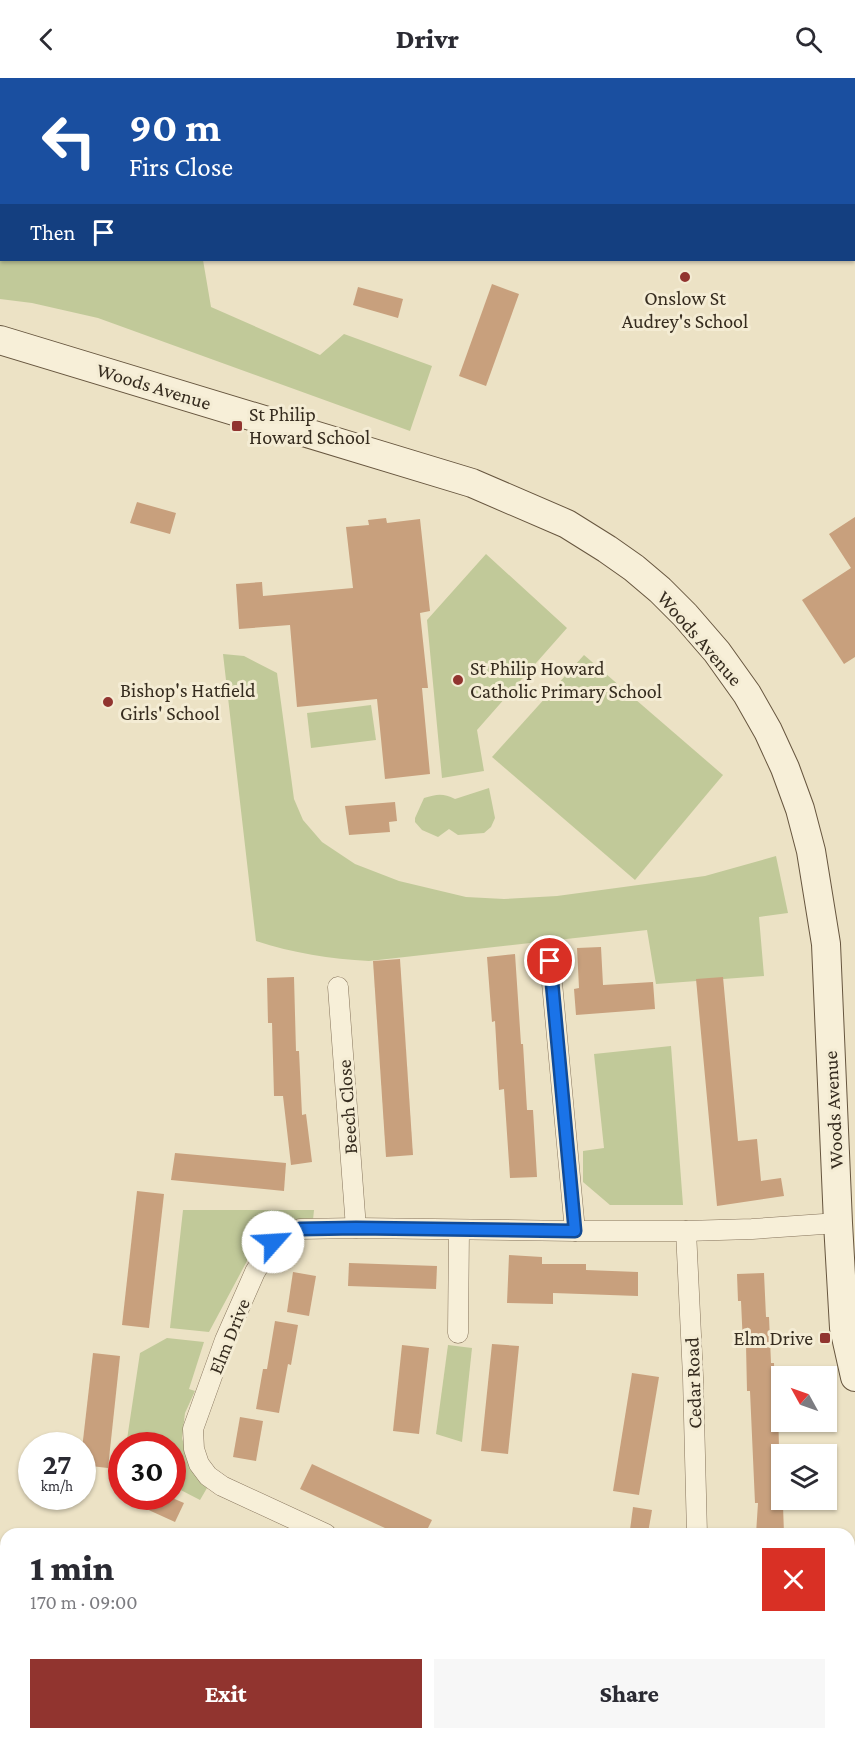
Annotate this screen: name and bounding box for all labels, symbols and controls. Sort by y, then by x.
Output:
icon: back [30,23,63,56]
icon: search [792,23,825,56]
text: Drivr [396,24,459,54]
icon: left [30,102,108,180]
text: 90 m [129,103,221,150]
text: Firs Close [129,152,233,182]
icon: arrive [87,216,120,249]
text: Then [30,220,75,245]
marker: Onslow St Audrey's School [678,270,692,284]
place label: Onslow St Audrey's School [622,287,748,333]
street label: Woods Avenue [94,358,214,414]
place label: St Philip Howard School [249,403,370,448]
marker: St Philip Howard School [230,419,244,433]
street label: Woods Avenue [653,586,747,690]
place label: St Philip Howard Catholic Primary School [470,657,662,703]
marker: St Philip Howard Catholic Primary School [451,673,465,687]
place label: Bishop's Hatfield Girls' School [120,679,256,724]
marker: Bishop's Hatfield Girls' School [101,695,115,709]
pin [524,935,575,986]
icon: arrive [533,944,566,977]
street label: Woods Avenue [819,1050,847,1170]
street label: Beech Close [333,1059,361,1155]
position arrow [241,1210,305,1274]
street label: Elm Drive [204,1295,254,1377]
place label: Elm Drive [734,1327,813,1349]
marker: Elm Drive [818,1331,832,1345]
street label: Cedar Road [680,1336,706,1429]
north arrow [771,1366,837,1432]
map controls [771,1366,837,1510]
speed limit sign: 30 [108,1432,186,1510]
button: layers [771,1444,837,1510]
text: 27 [42,1447,72,1480]
text: km/h [41,1478,73,1494]
text: 1 min [30,1548,114,1588]
button: close [762,1548,825,1611]
text: 170 m · 09:00 [30,1591,138,1613]
button: Exit [30,1659,422,1728]
button: Share [434,1659,825,1728]

